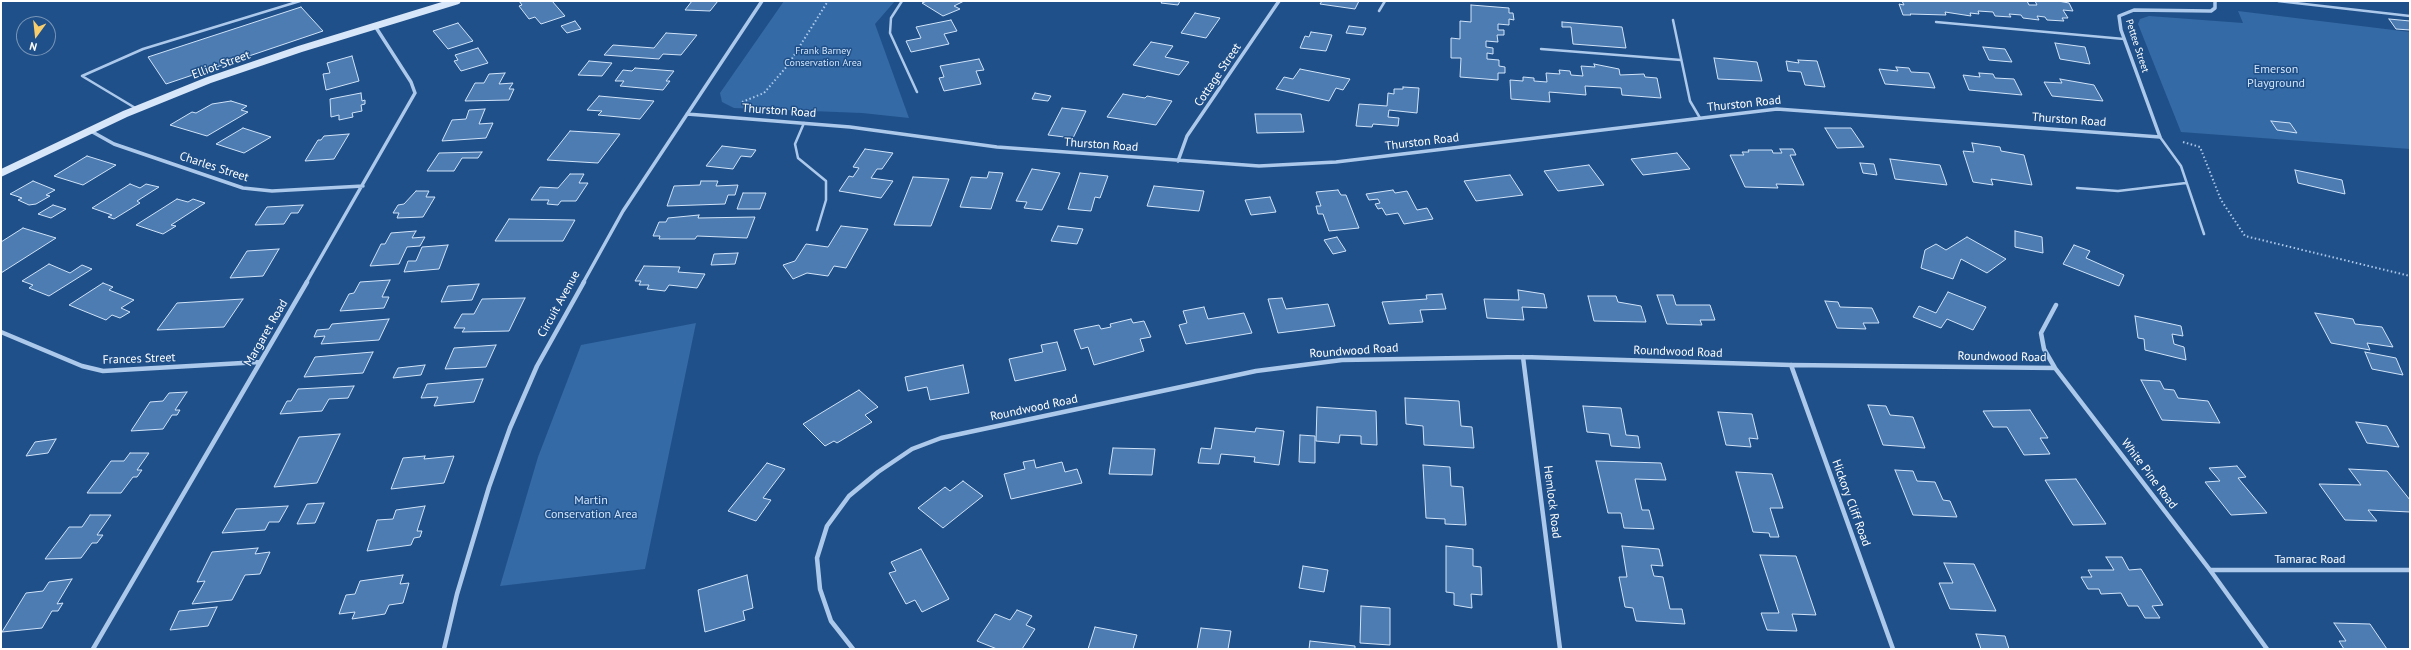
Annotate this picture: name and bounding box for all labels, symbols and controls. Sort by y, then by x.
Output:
north arrow [16,16,56,56]
street label: Pettee Street [2123,18,2151,74]
text: N [28,39,38,54]
street label: Cottage Street [1192,41,1244,109]
park label: Frank Barney Conservation Area [784,45,862,68]
street label: Elliot Street [190,48,252,82]
park label: Emerson Playground [2247,63,2305,91]
street label: Thurston Road [1706,93,1782,115]
street label: Thurston Road [741,101,817,121]
street label: Thurston Road [2031,110,2107,130]
street label: Thurston Road [1384,130,1460,154]
street label: Thurston Road [1063,135,1139,155]
street label: Charles Street [178,149,250,185]
street label: Circuit Avenue [535,268,583,340]
street label: Margaret Road [241,297,291,369]
street label: Roundwood Road [1309,341,1399,361]
street label: Roundwood Road [1633,343,1723,361]
street label: Roundwood Road [1957,349,2047,365]
street label: Frances Street [102,351,176,367]
street label: Roundwood Road [989,392,1079,424]
street label: White Pine Road [2118,436,2180,512]
street label: Hickory Cliff Road [1829,458,1873,548]
street label: Hemlock Road [1540,465,1564,539]
park label: Martin Conservation Area [544,494,638,522]
street label: Tamarac Road [2274,553,2346,567]

